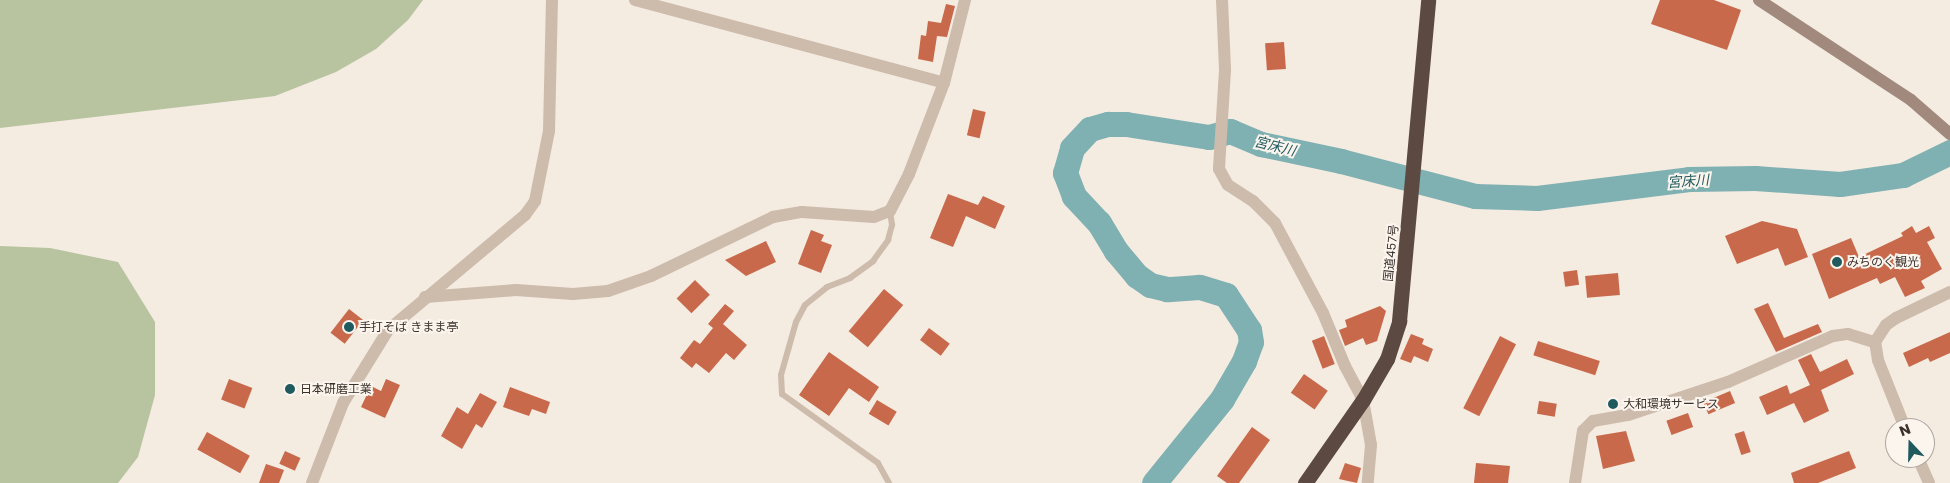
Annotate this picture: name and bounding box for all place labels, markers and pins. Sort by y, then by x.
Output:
place label: みちのく観光 [1847,255,1919,269]
marker: みちのく観光 [1831,256,1843,268]
place label: 手打そば きまま亭 [359,320,458,334]
marker: 手打そば きまま亭 [343,321,355,333]
place label: 日本研磨工業 [300,382,372,396]
marker: 日本研磨工業 [284,383,296,395]
place label: 大和環境サービス [1623,397,1719,411]
marker: 大和環境サービス [1607,398,1619,410]

